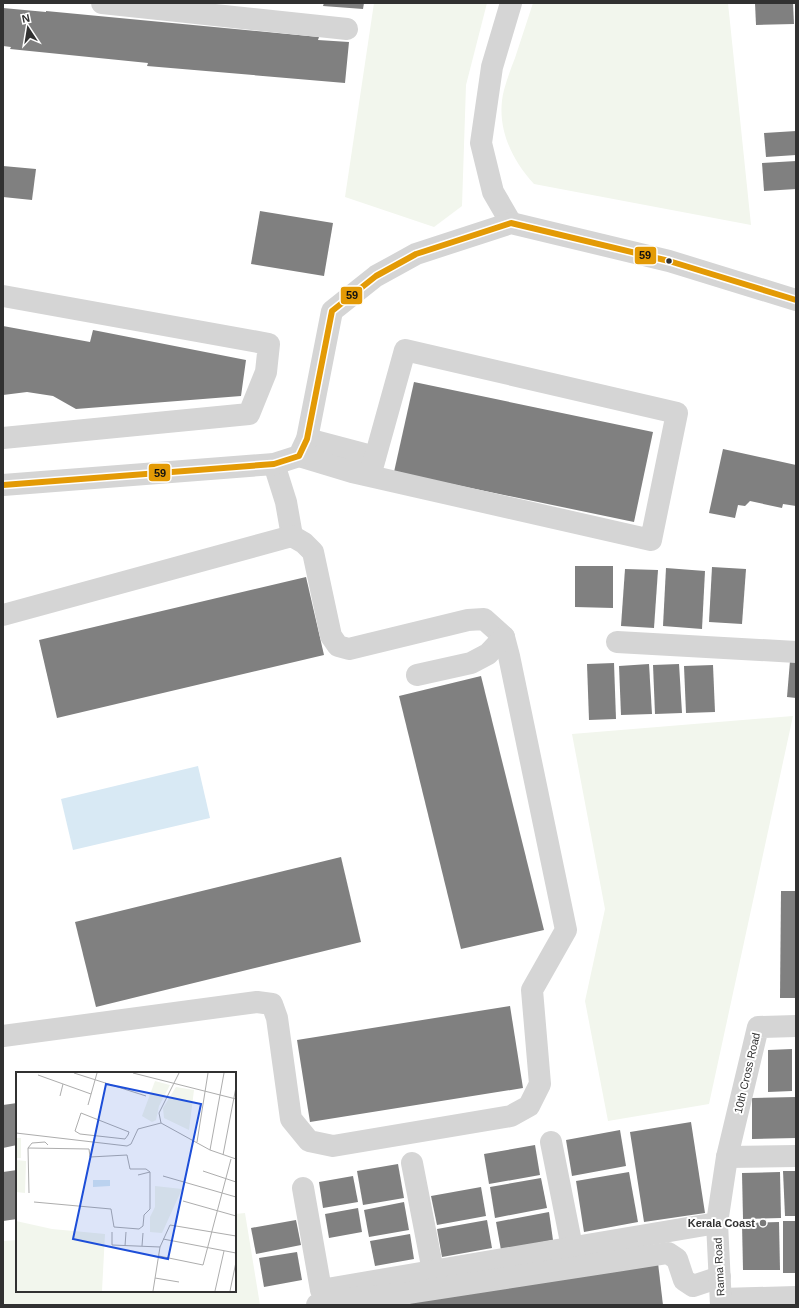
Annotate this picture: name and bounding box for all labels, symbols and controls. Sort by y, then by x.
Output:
north arrow [8,8,48,48]
text: N [21,12,31,25]
line badge: 59 [634,246,657,265]
text: 59 [639,249,651,261]
unlabelled marker [664,256,674,266]
line badge: 59 [340,286,363,305]
text: 59 [346,289,358,301]
line badge: 59 [148,463,171,482]
text: 59 [154,467,166,479]
street label: 10th Cross Road [732,1031,762,1115]
inset map [16,1072,236,1292]
place label: Kerala Coast [688,1217,755,1229]
marker: Kerala Coast [758,1218,768,1228]
street label: Rama Road [711,1237,727,1297]

